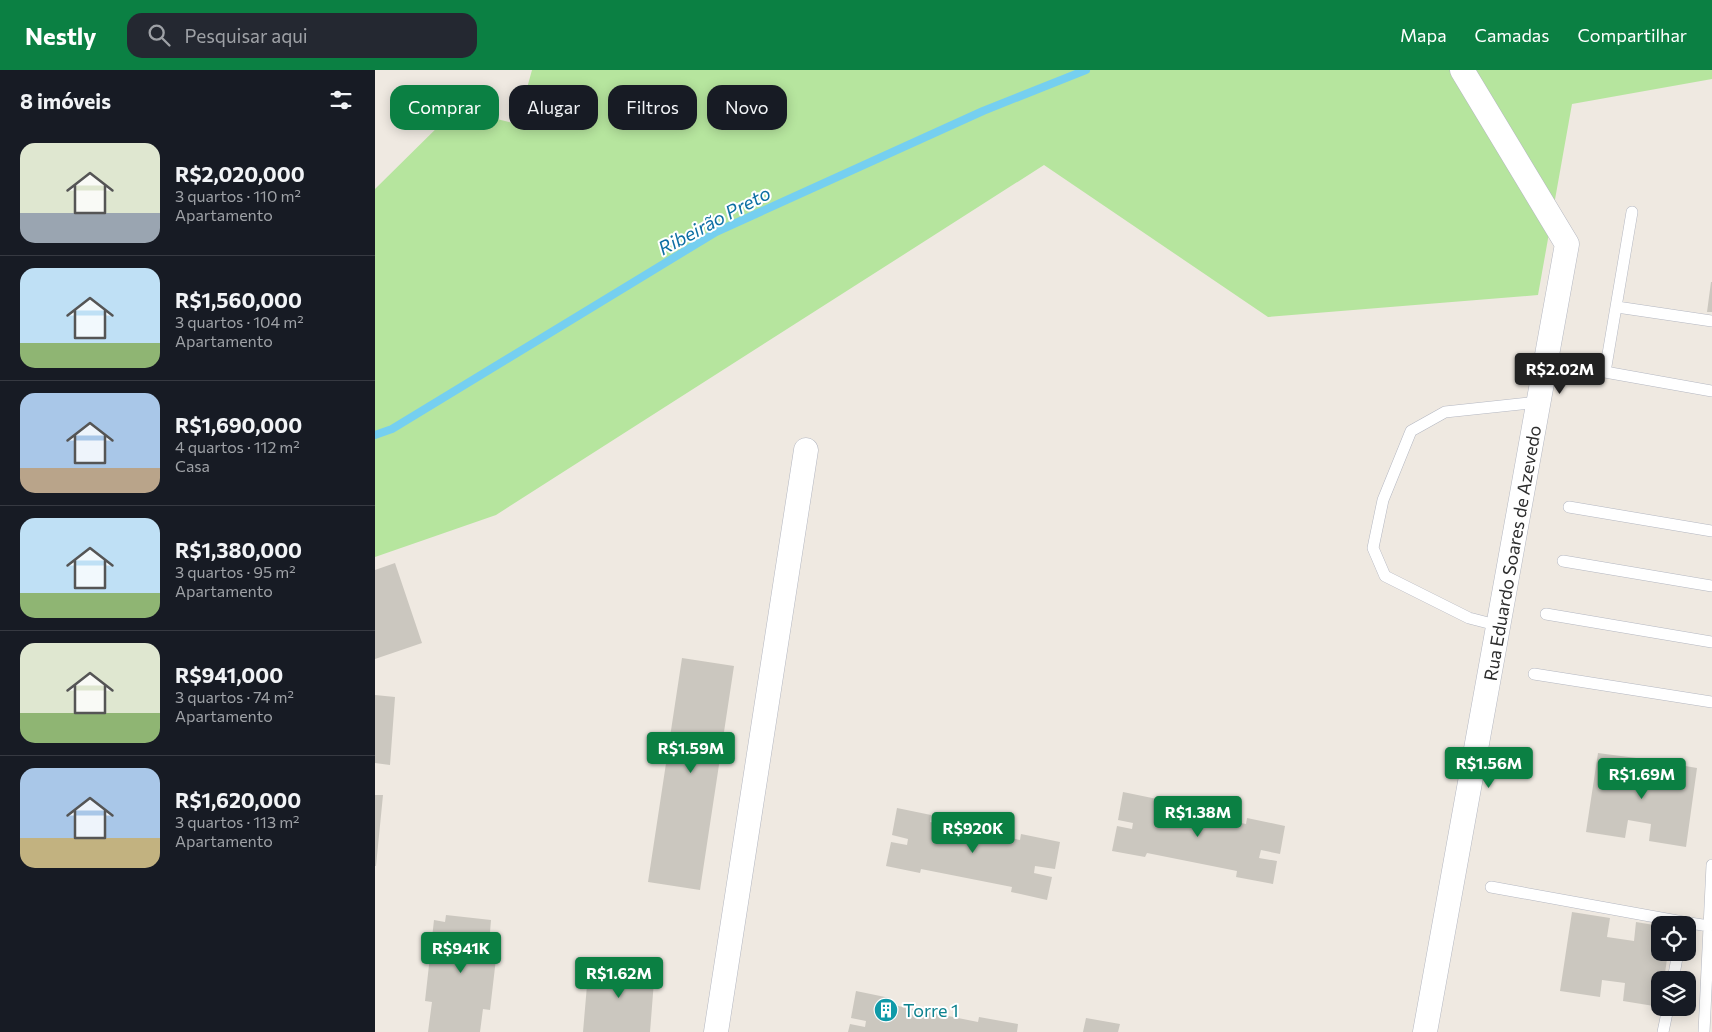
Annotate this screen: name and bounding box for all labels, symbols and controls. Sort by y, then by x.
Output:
search box [127,13,477,58]
text: Nestly [25,21,97,50]
icon: search [145,21,173,49]
text: Pesquisar aqui [185,24,308,47]
text: Mapa [1400,24,1447,46]
text: Camadas [1475,24,1549,46]
text: Compartilhar [1577,24,1687,46]
chip: Comprar [390,85,499,130]
chip: Alugar [509,85,598,130]
chip: Filtros [608,85,697,130]
chip: Novo [707,85,787,130]
icon: filters [327,86,355,114]
text: 8 imóveis [20,88,111,113]
text: R$2,020,000 [175,161,305,186]
icon: home [60,163,120,223]
water label: Ribeirão Preto [654,181,774,259]
text: 3 quartos · 110 m² [175,186,301,205]
text: Apartamento [175,205,273,224]
text: R$1,560,000 [175,287,302,312]
icon: home [60,288,120,348]
text: 3 quartos · 104 m² [175,312,304,331]
text: Apartamento [175,331,273,350]
pin: R$2.02M [1514,352,1606,395]
text: R$2.02M [1526,359,1594,378]
text: R$1,690,000 [175,412,302,437]
icon: home [60,413,120,473]
street label: Rua Eduardo Soares de Azevedo [1479,423,1545,683]
text: 4 quartos · 112 m² [175,437,300,456]
text: Casa [175,456,210,475]
text: R$1,380,000 [175,537,302,562]
icon: home [60,538,120,598]
text: 3 quartos · 95 m² [175,562,296,581]
text: Apartamento [175,581,273,600]
text: R$941,000 [175,662,283,687]
icon: home [60,663,120,723]
text: 3 quartos · 74 m² [175,687,294,706]
text: Apartamento [175,706,273,725]
pin: R$1.59M [645,732,737,774]
text: R$1.59M [658,738,724,757]
pin: R$1.56M [1443,746,1535,789]
text: R$1.56M [1456,753,1522,772]
pin: R$1.69M [1596,758,1688,800]
text: R$1.69M [1609,764,1675,783]
text: R$1,620,000 [175,787,301,812]
icon: home [60,788,120,848]
pin: R$1.38M [1152,796,1244,838]
text: R$1.38M [1165,802,1231,821]
text: 3 quartos · 113 m² [175,812,300,831]
pin: R$920K [932,812,1014,854]
text: R$920K [943,818,1003,837]
text: Apartamento [175,831,273,850]
map controls [1651,916,1696,1016]
button: locate [1651,916,1696,961]
pin: R$941K [420,932,502,974]
text: R$941K [432,938,490,957]
pin: R$1.62M [573,956,665,999]
text: R$1.62M [586,963,652,982]
button: layers [1651,971,1696,1016]
building icon: Torre 1 [873,997,899,1023]
place label: Torre 1 [903,999,959,1021]

